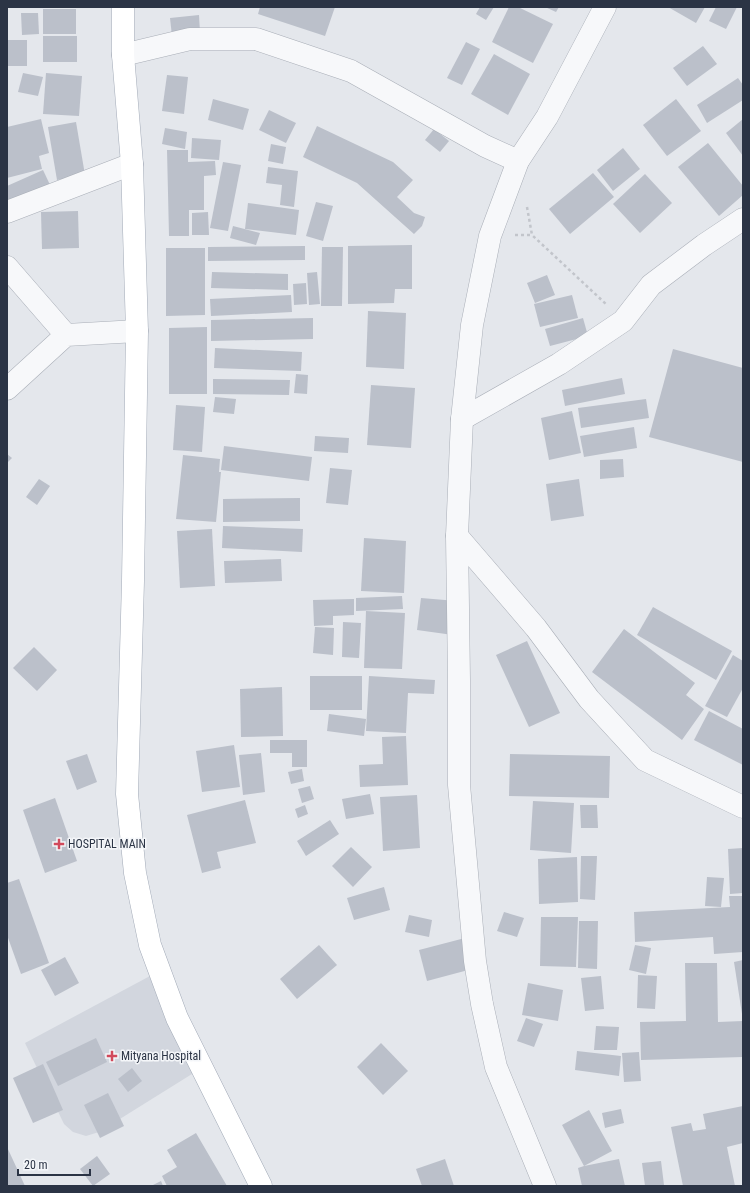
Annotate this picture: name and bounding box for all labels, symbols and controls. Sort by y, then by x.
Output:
place label: HOSPITAL MAIN [68,837,146,851]
marker: HOSPITAL MAIN [53,838,65,850]
place label: Mityana Hospital [121,1049,201,1063]
marker: Mityana Hospital [106,1050,118,1062]
scale bar [18,1151,90,1177]
text: 20 m [24,1158,48,1172]

